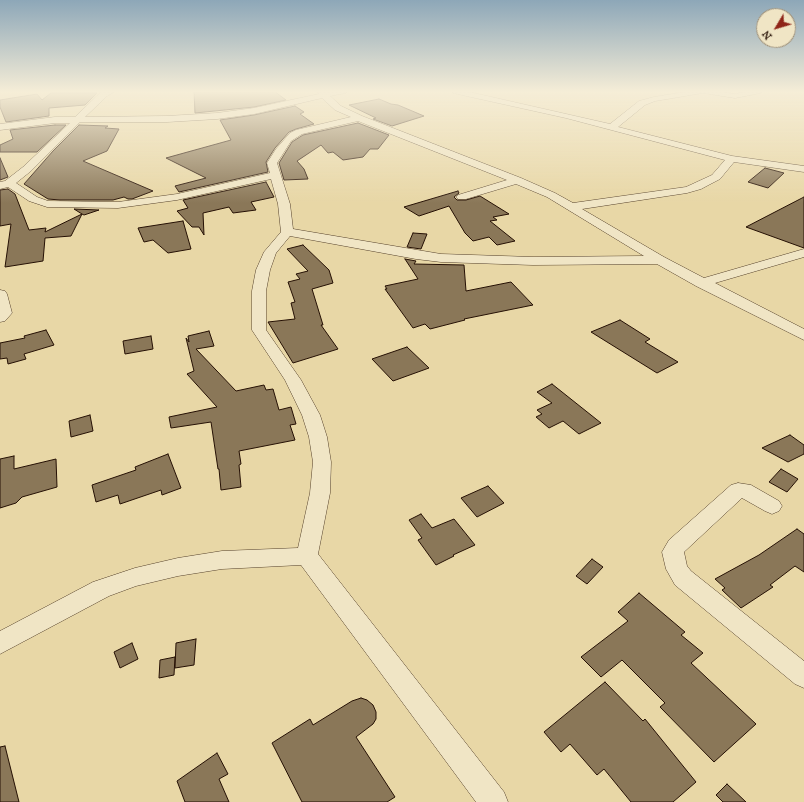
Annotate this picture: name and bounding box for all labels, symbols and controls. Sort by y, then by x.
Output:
north arrow [756,8,796,48]
text: N [759,28,775,42]

